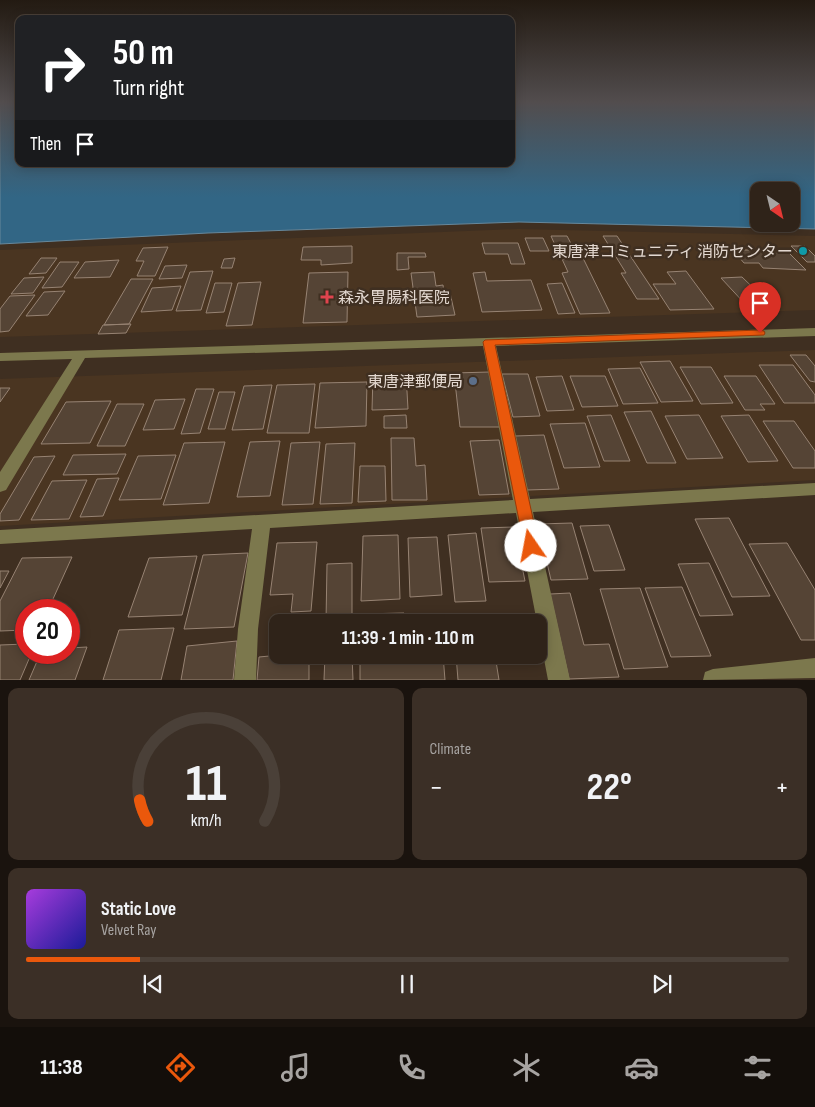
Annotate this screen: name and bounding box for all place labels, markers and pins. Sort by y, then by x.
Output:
place label: 東唐津コミュニティ 消防センター [551,243,793,262]
marker: 東唐津コミュニティ 消防センター [797,245,809,257]
pin [739,282,781,333]
place label: 森永胃腸科医院 [338,289,450,308]
marker: 森永胃腸科医院 [320,290,334,304]
place label: 東唐津郵便局 [367,373,463,392]
marker: 東唐津郵便局 [467,375,479,387]

